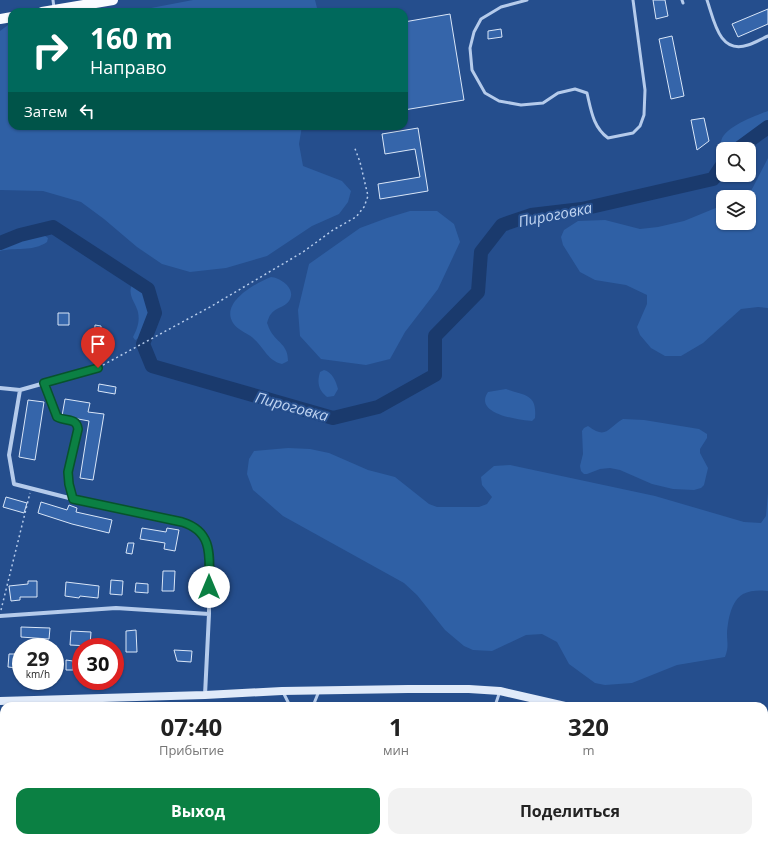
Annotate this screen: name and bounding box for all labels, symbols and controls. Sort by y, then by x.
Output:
text: 160 m [90,19,173,57]
icon: right [24,24,76,76]
text: Направо [90,55,167,79]
icon: left [76,100,98,122]
text: Затем [24,101,68,121]
map controls [716,142,756,230]
button: search [716,142,756,182]
button: layers [716,190,756,230]
water label: Пироговка [516,197,594,231]
pin [81,327,115,368]
icon: arrive [87,333,109,355]
water label: Пироговка [253,387,331,425]
position arrow [188,566,230,608]
speed limit sign: 30 [72,638,124,690]
text: 29 [27,645,49,672]
text: km/h [26,667,50,681]
text: 07:40 [161,710,222,743]
text: 1 [389,710,403,743]
text: 320 [568,710,609,743]
text: Прибытие [159,741,224,759]
text: мин [383,741,409,759]
text: m [582,741,595,759]
button: Выход [16,788,380,834]
button: Поделиться [388,788,752,834]

